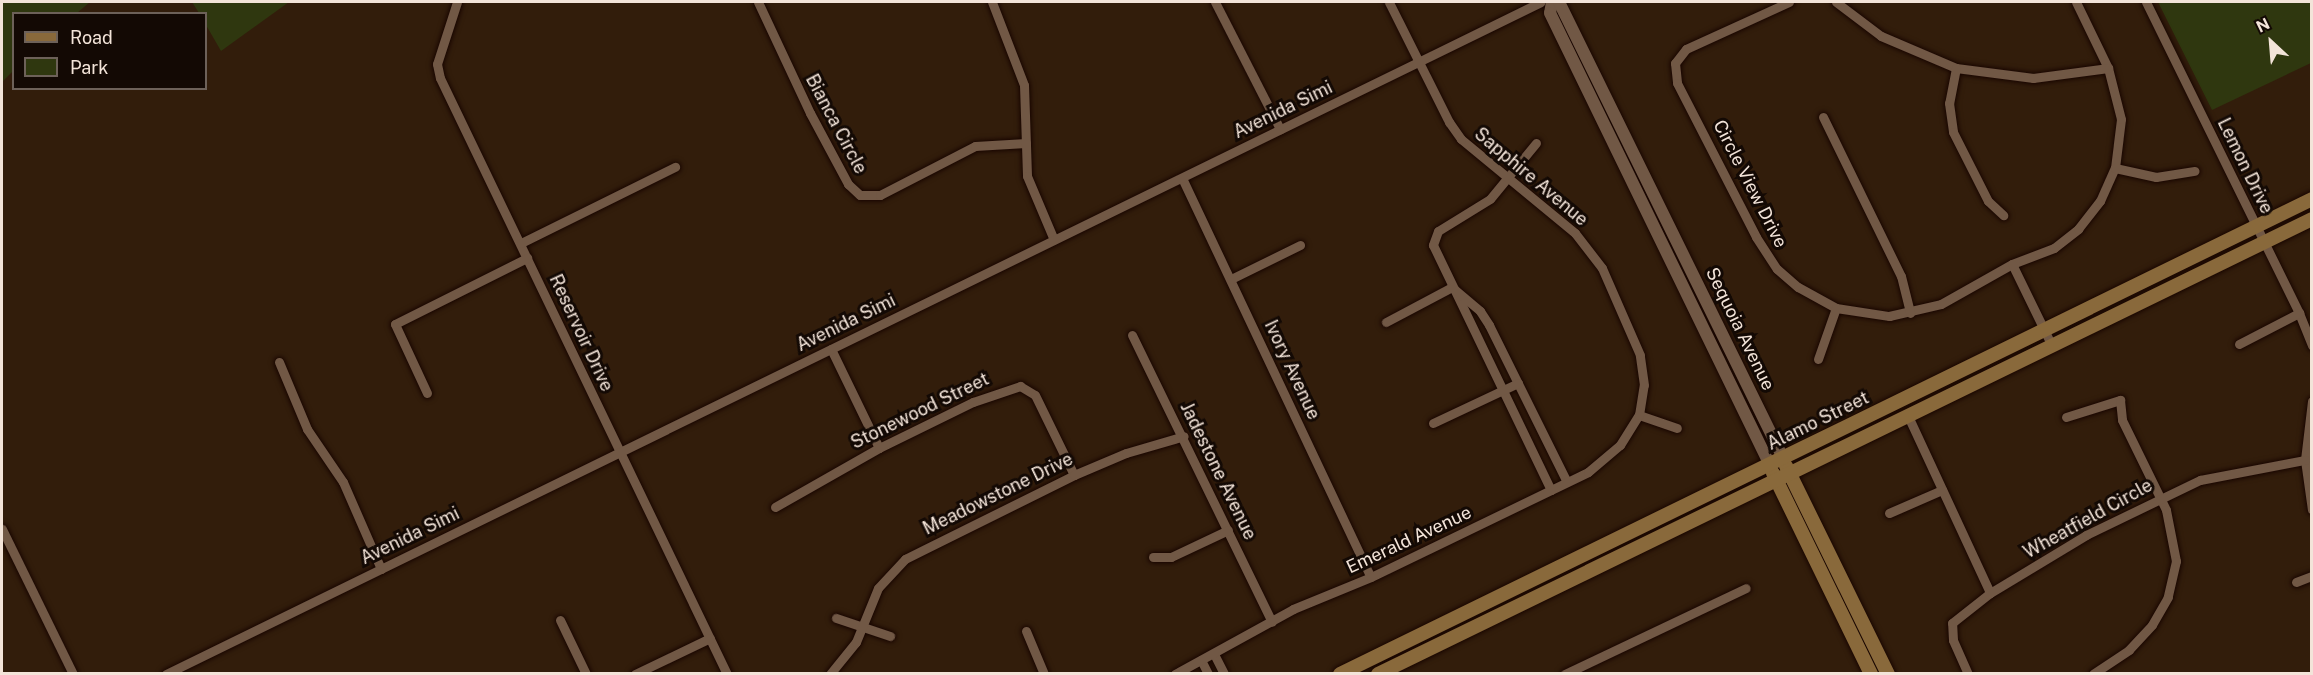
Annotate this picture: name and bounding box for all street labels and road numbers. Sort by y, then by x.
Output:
street label: Bianca Circle [801,71,871,177]
street label: Avenida Simi [1230,77,1336,143]
street label: Lemon Drive [2213,115,2277,217]
street label: Circle View Drive [1708,116,1792,252]
street label: Sapphire Avenue [1470,123,1592,231]
street label: Sequoia Avenue [1701,264,1779,394]
street label: Reservoir Drive [544,271,618,395]
street label: Avenida Simi [793,290,899,356]
street label: Ivory Avenue [1260,317,1324,423]
street label: Stonewood Street [847,368,993,454]
street label: Alamo Street [1763,387,1873,455]
street label: Jadestone Avenue [1175,399,1261,543]
street label: Meadowstone Drive [919,448,1077,540]
street label: Wheatfield Circle [2020,475,2156,563]
street label: Emerald Avenue [1343,502,1475,578]
street label: Avenida Simi [357,503,463,569]

